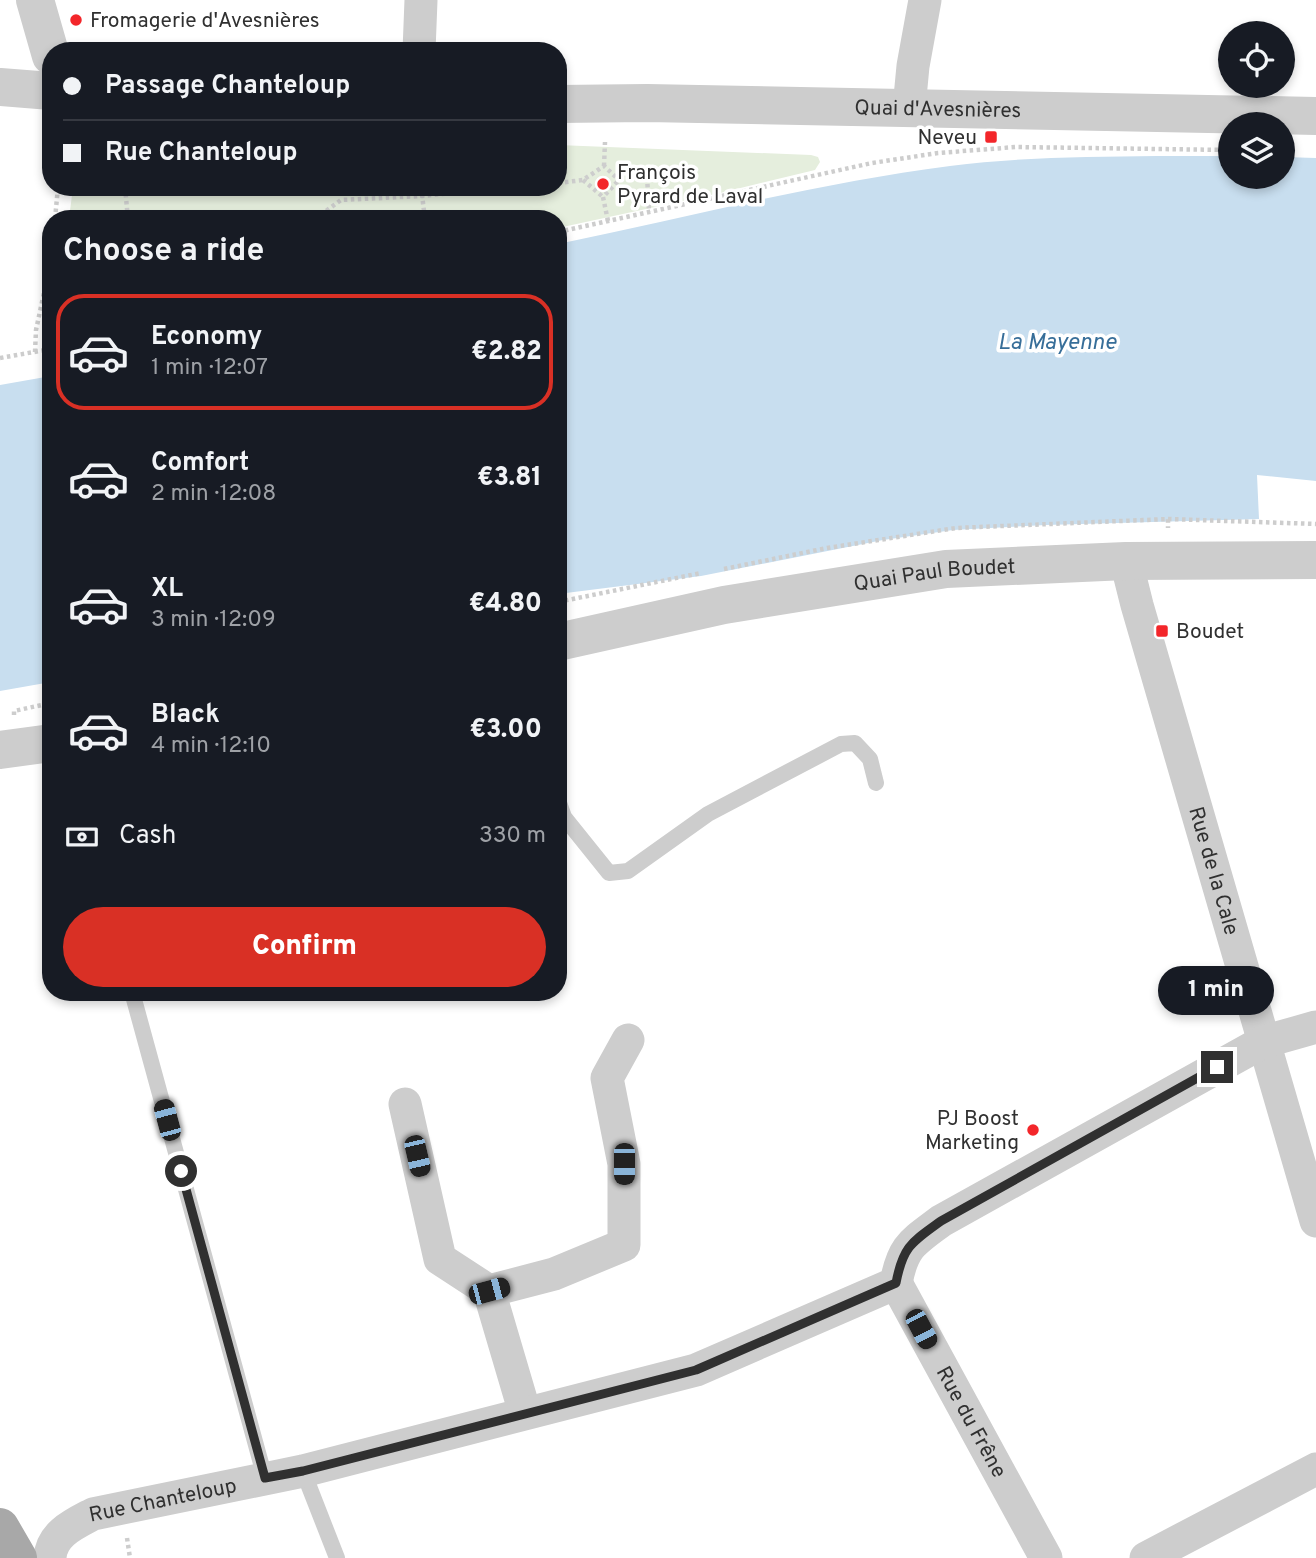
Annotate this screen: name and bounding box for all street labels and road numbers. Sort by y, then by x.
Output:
street label: Quai d'Avesnières [854,95,1022,125]
street label: Quai Paul Boudet [852,554,1016,599]
street label: Rue de la Cale [1181,804,1244,939]
street label: Rue du Frêne [929,1362,1012,1483]
street label: Rue Chanteloup [87,1473,239,1529]

